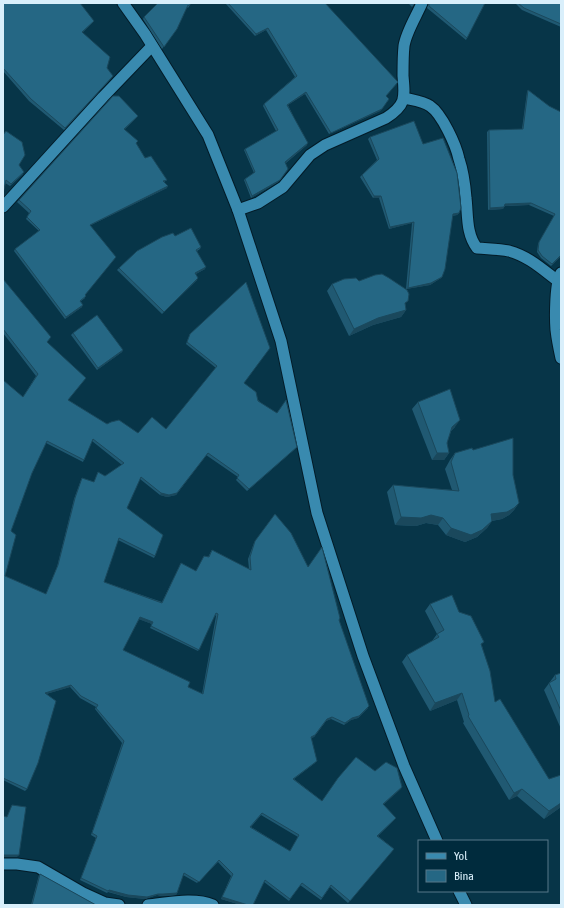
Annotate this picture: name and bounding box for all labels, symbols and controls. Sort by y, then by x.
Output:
legend [418,840,548,892]
text: Yol [454,849,468,863]
text: Bina [454,869,474,883]

